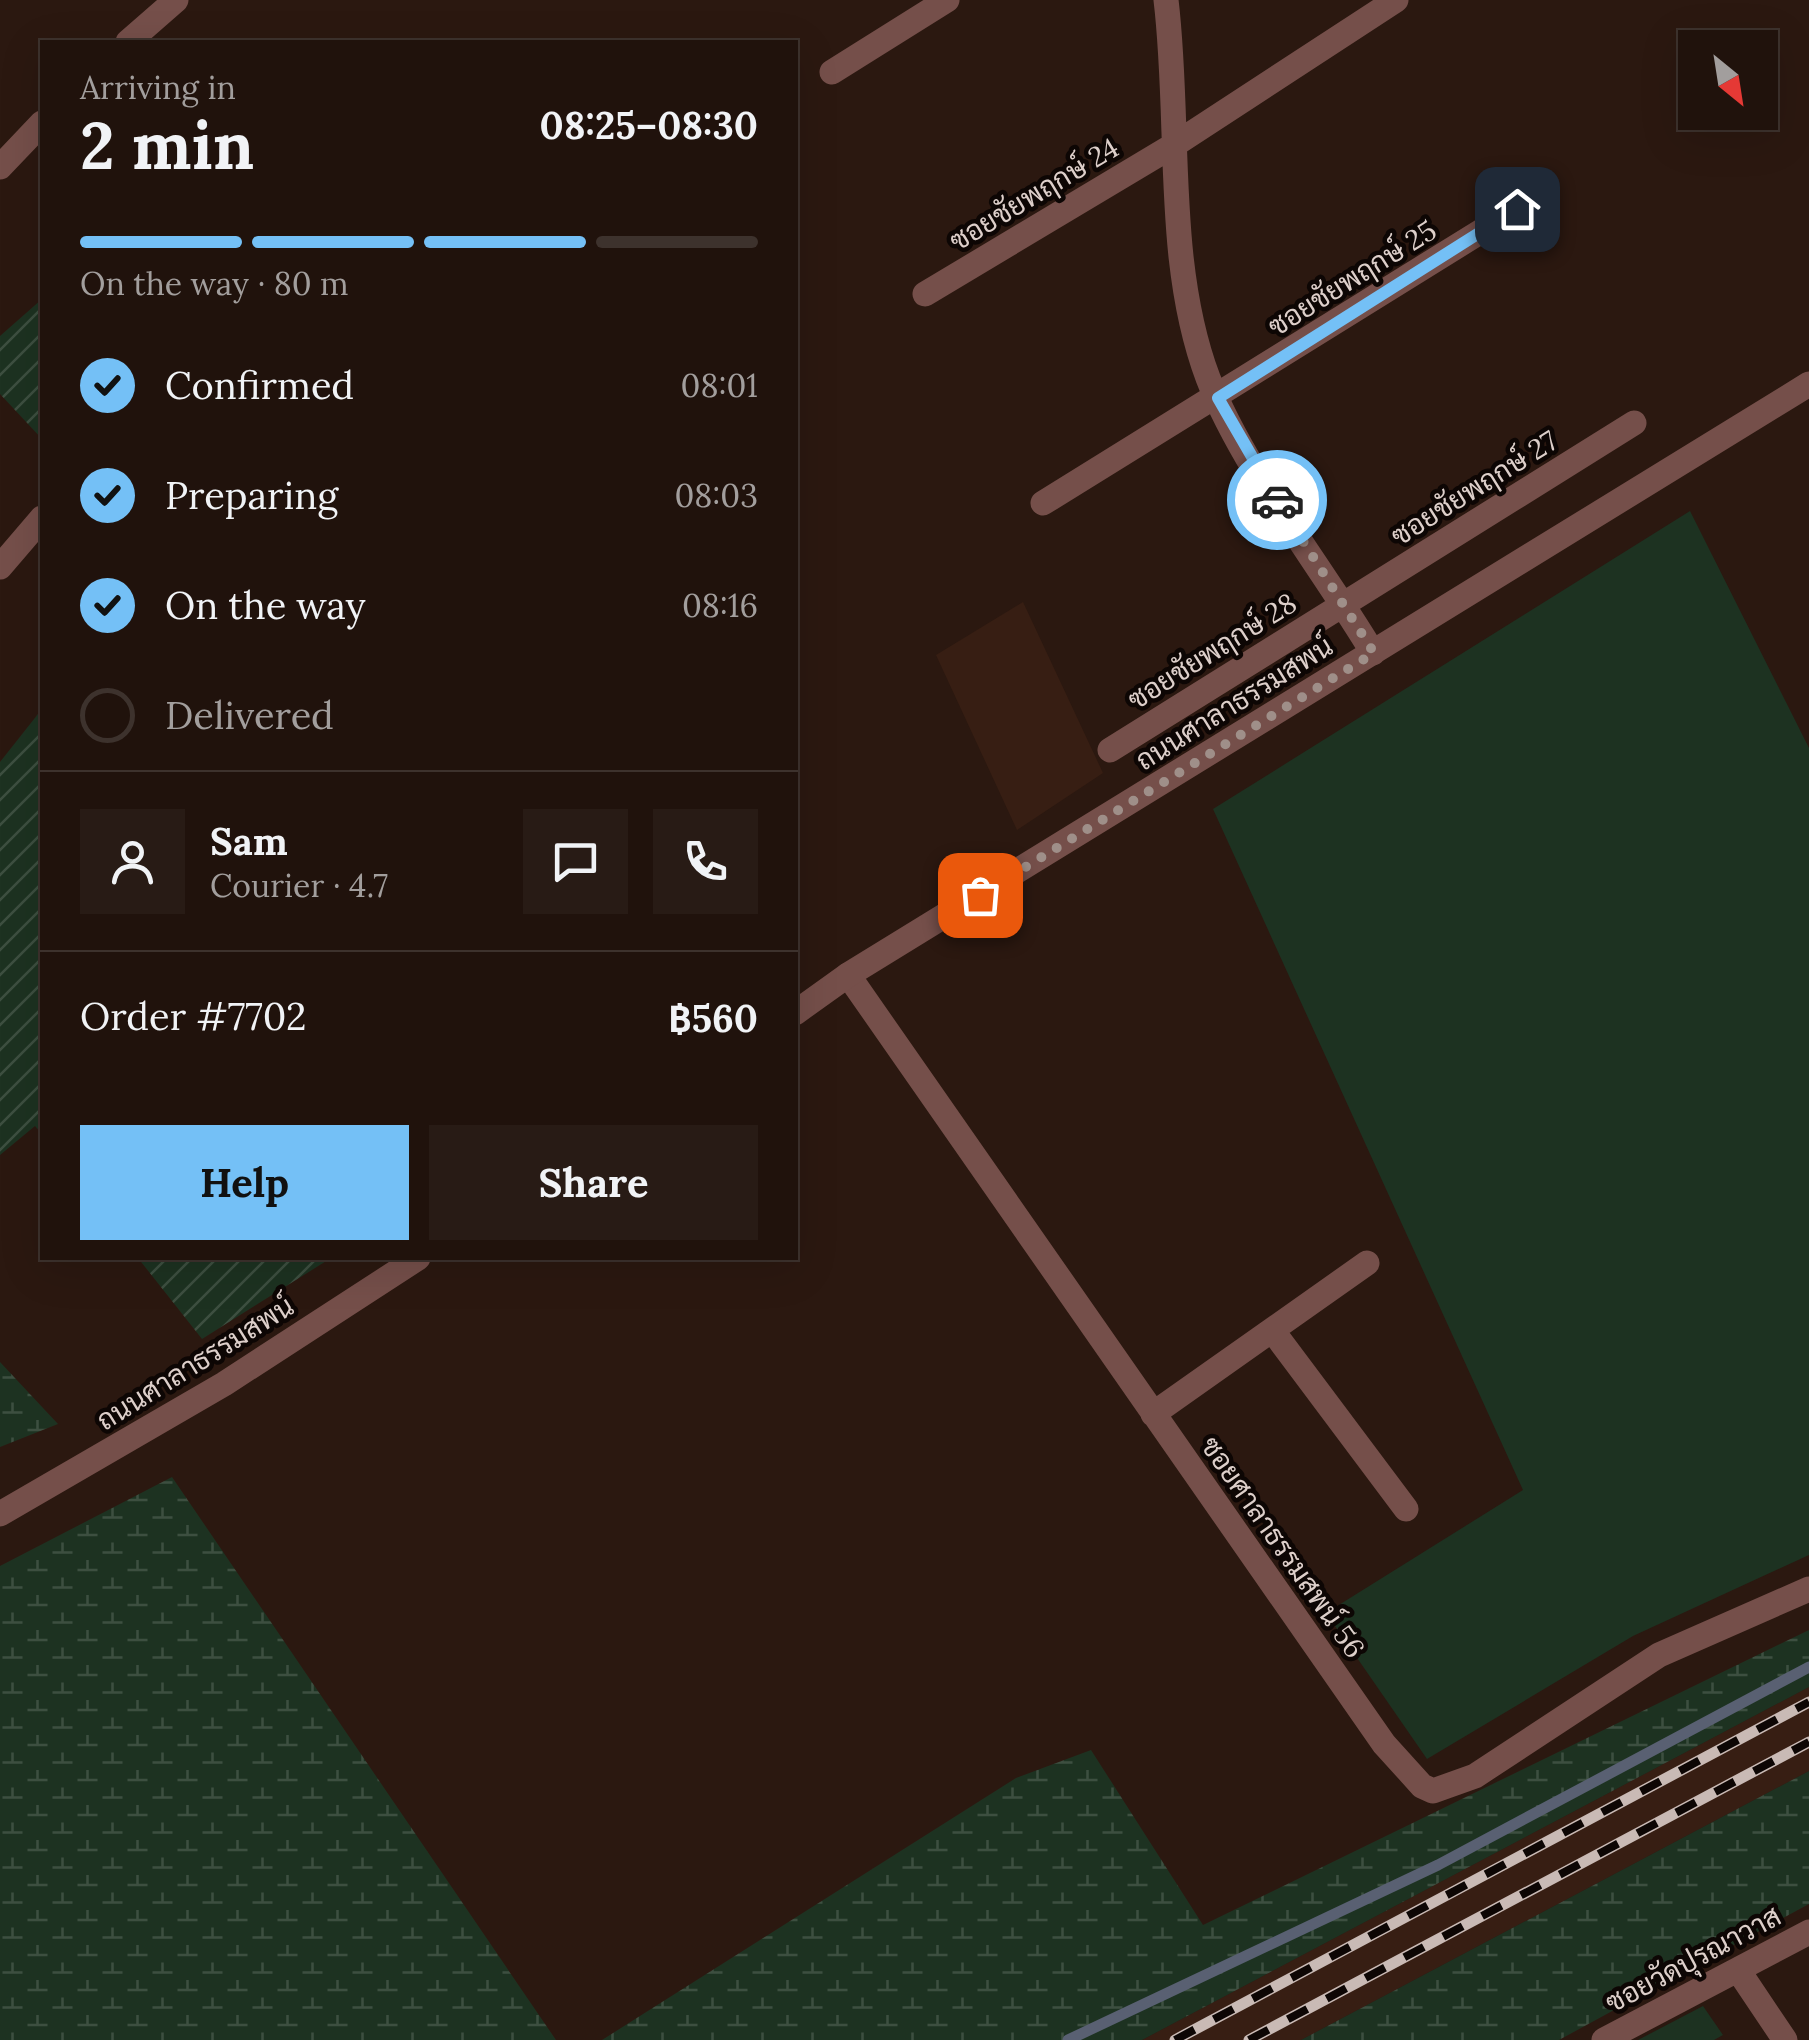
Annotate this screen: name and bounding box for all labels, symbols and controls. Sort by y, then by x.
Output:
north arrow [1678,30,1778,130]
map controls [1678,30,1778,130]
text: Arriving in [80,67,236,108]
text: 08:25–08:30 [540,101,758,149]
text: 2 min [80,104,254,187]
street label: ซอยชัยพฤกษ์ 24 [942,128,1125,259]
pin [1475,167,1560,252]
icon: home [1490,182,1545,237]
street label: ซอยชัยพฤกษ์ 25 [1261,211,1443,344]
text: On the way · 80 m [80,263,349,304]
icon: check [80,358,135,413]
text: Confirmed [165,361,354,409]
text: 08:01 [681,365,758,406]
street label: ซอยชัยพฤกษ์ 27 [1384,422,1564,553]
courier [1227,450,1327,550]
icon: check [80,468,135,523]
text: Preparing [165,471,338,519]
icon: car [1250,473,1305,528]
text: 08:03 [674,475,758,516]
icon: check [80,578,135,633]
text: On the way [165,581,366,629]
street label: ซอยชัยพฤกษ์ 28 [1120,584,1303,717]
text: 08:16 [682,585,758,626]
street label: ถนนศาลาธรรมสพน์ [1128,627,1339,778]
text: Delivered [165,691,334,739]
button: person [80,809,185,914]
button: chat [523,809,628,914]
button: phone [653,809,758,914]
text: Sam [210,817,288,865]
pin [938,853,1023,938]
text: Courier · 4.7 [210,865,388,906]
icon: bag [953,868,1008,923]
text: Order #7702 [80,992,306,1040]
text: ฿560 [669,994,758,1042]
button: Help [80,1125,409,1240]
button: Share [429,1125,758,1240]
street label: ถนนศาลาธรรมสพน์ [89,1287,300,1438]
street label: ซอยศาลาธรรมสพน์ 56 [1193,1429,1374,1665]
street label: ซอยวัดปุรณาวาส [1599,1898,1788,2022]

